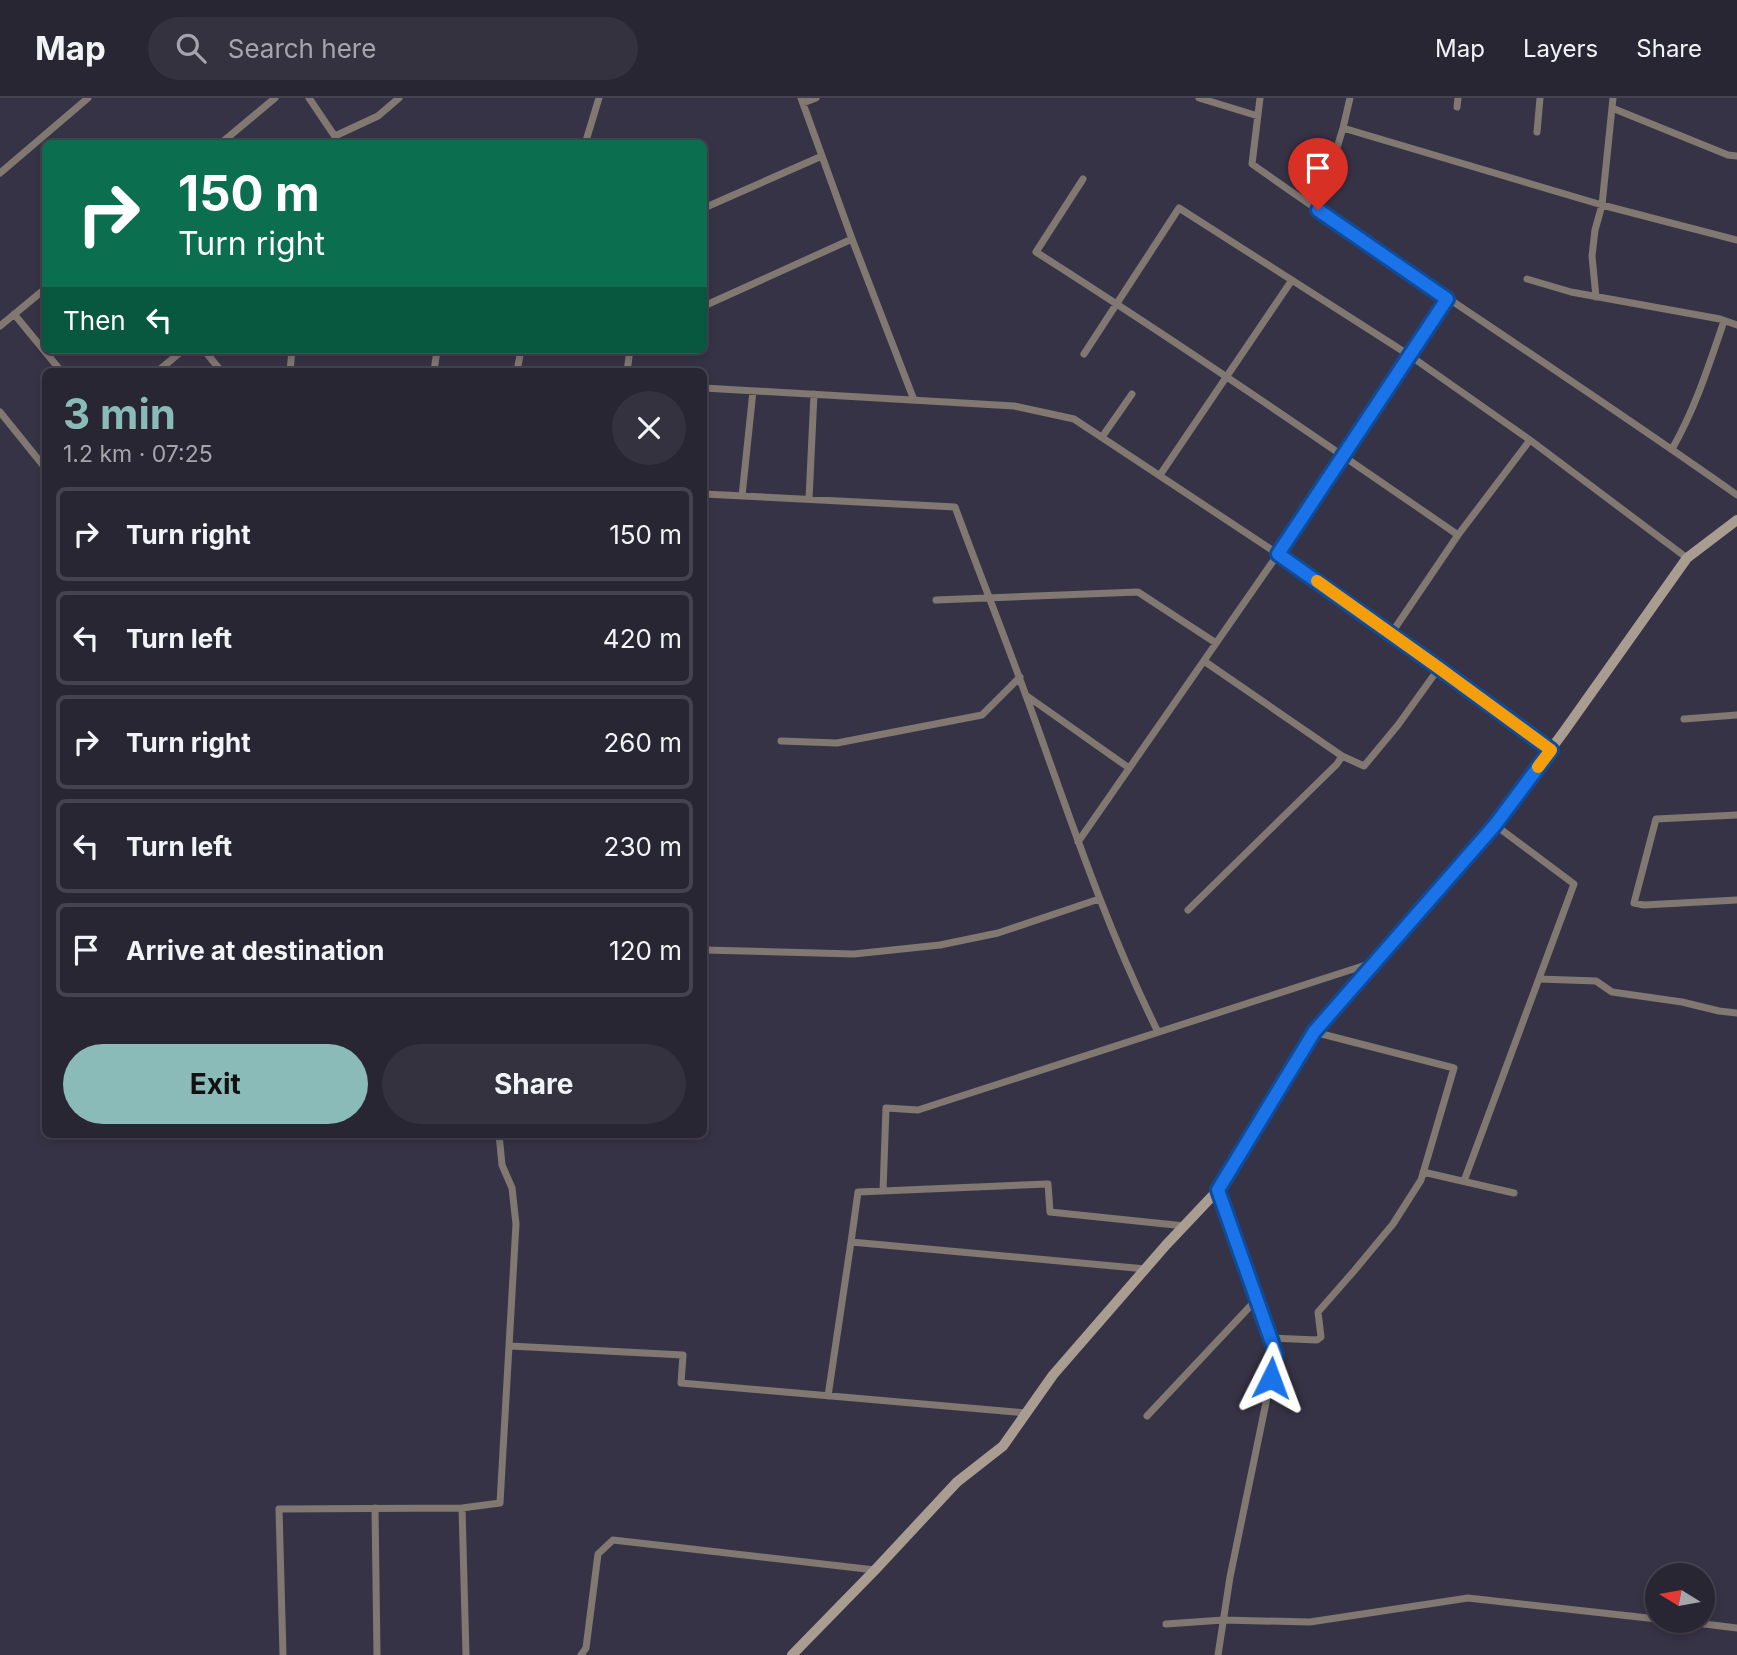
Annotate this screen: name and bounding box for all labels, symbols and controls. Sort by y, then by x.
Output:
search box [148,17,638,80]
text: Map [35,28,106,68]
icon: search [172,29,210,67]
text: Search here [228,33,376,64]
text: Map [1435,34,1485,63]
text: Layers [1523,34,1598,63]
text: Share [1636,34,1702,63]
pin [1288,138,1348,210]
icon: arrive [1299,149,1337,187]
text: 150 m [178,164,320,223]
icon: right [63,168,154,259]
text: Turn right [178,224,325,263]
icon: left [140,301,178,339]
text: Then [63,305,126,336]
text: 3 min [63,388,176,439]
button: close [612,391,686,465]
text: 1.2 km · 07:25 [63,440,213,468]
icon: right [67,515,105,553]
text: Turn right [126,519,251,550]
text: 150 m [609,519,682,550]
icon: left [67,619,105,657]
text: Turn left [126,623,232,654]
text: 420 m [603,623,682,654]
icon: right [67,723,105,761]
text: Turn right [126,727,251,758]
text: 260 m [604,727,682,758]
icon: left [67,827,105,865]
text: Turn left [126,831,232,862]
text: 230 m [604,831,682,862]
icon: arrive [67,931,105,969]
text: Arrive at destination [126,935,385,966]
text: 120 m [609,935,682,966]
button: Exit [63,1044,368,1124]
button: Share [382,1044,686,1124]
position arrow [1234,1341,1308,1415]
north arrow [1645,1563,1715,1633]
map controls [1645,1563,1715,1633]

